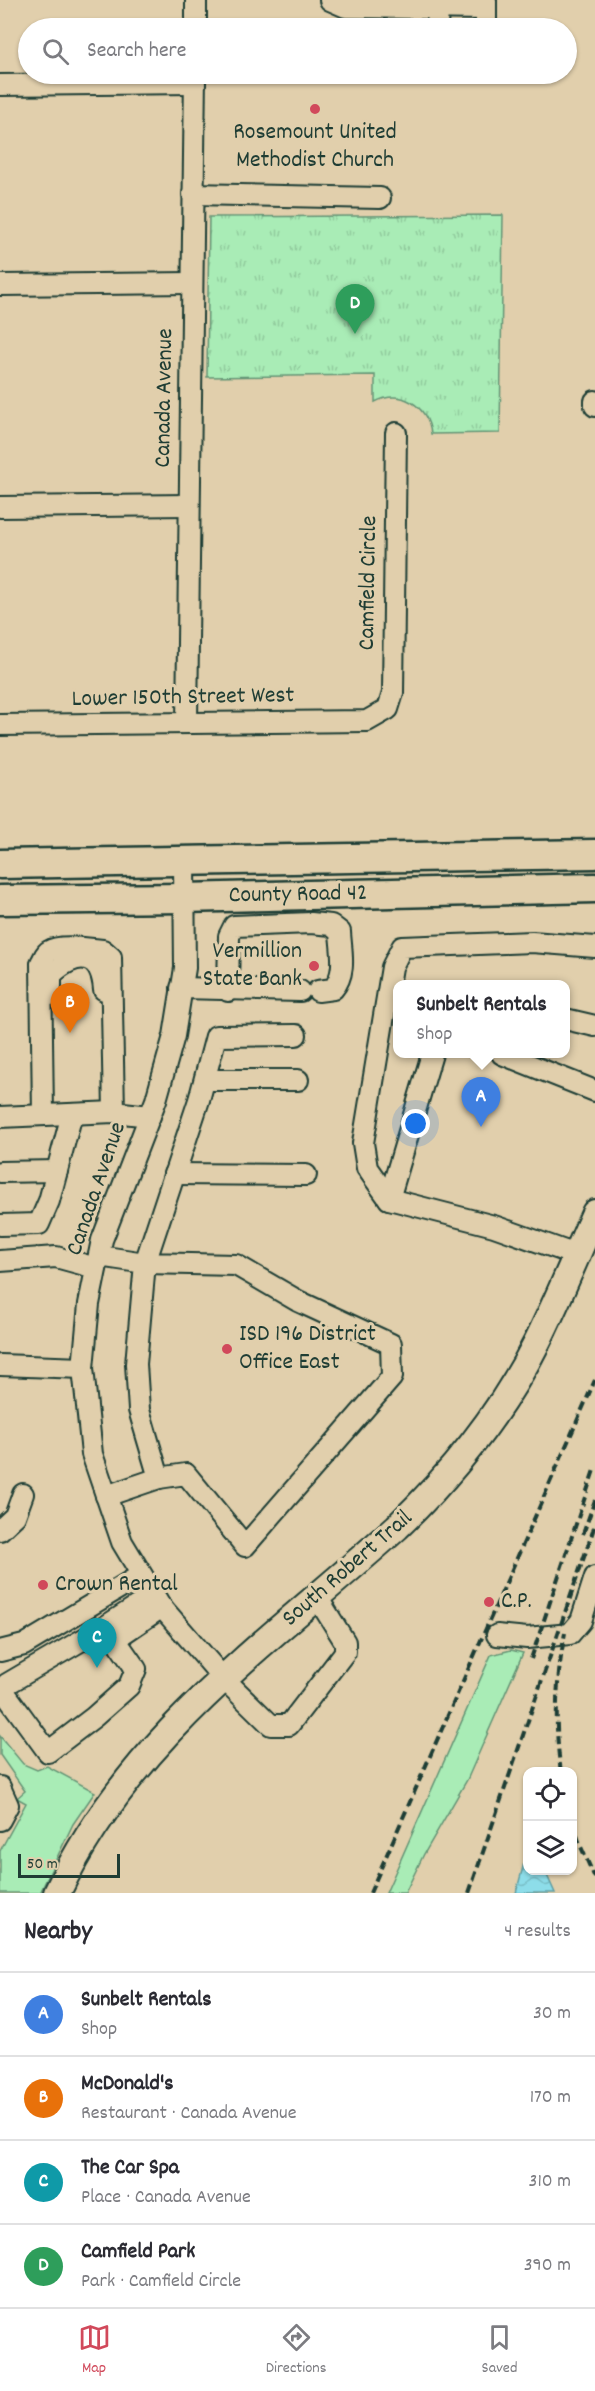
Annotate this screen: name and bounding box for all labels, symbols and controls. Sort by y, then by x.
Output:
search box [18,18,577,84]
icon: search [39,35,72,68]
text: Search here [87,36,186,67]
marker: Rosemount United Methodist Church [308,102,322,116]
place label: Rosemount United Methodist Church [233,116,397,178]
pin: D [336,284,374,334]
street label: Canada Avenue [147,328,183,468]
street label: Camfield Circle [351,515,387,651]
street label: Lower 150th Street West [71,679,295,717]
street label: County Road 42 [228,877,368,913]
place label: Vermillion State Bank [203,935,302,997]
marker: Vermillion State Bank [307,959,321,973]
popup [393,980,570,1058]
pin: B [50,984,90,1033]
text: Sunbelt Rentals [416,990,547,1021]
text: Shop [416,1021,452,1049]
pin: A [462,1078,500,1127]
your location [401,1109,430,1138]
street label: Canada Avenue [58,1118,136,1260]
place label: ISD 196 District Office East [239,1318,376,1380]
marker: ISD 196 District Office East [220,1342,234,1356]
street label: South Robert Trail [275,1502,421,1635]
place label: Crown Rental [55,1568,178,1602]
marker: Crown Rental [36,1578,50,1592]
place label: C.P. [501,1585,532,1619]
marker: C.P. [482,1595,496,1609]
pin: C [78,1618,116,1668]
map controls [523,1767,577,1875]
button: locate [523,1767,577,1821]
button: layers [523,1821,577,1875]
scale bar [18,1851,120,1878]
text: 50 m [27,1853,58,1876]
text: Nearby [24,1914,92,1951]
text: 4 results [504,1918,571,1946]
text: Sunbelt Rentals [81,1985,211,2016]
text: A [38,2000,49,2028]
text: 30 m [533,2000,571,2028]
text: Shop [81,2016,117,2044]
text: McDonald's [81,2069,174,2100]
text: B [39,2084,48,2112]
text: 170 m [530,2084,571,2112]
text: Restaurant · Canada Avenue [81,2100,296,2128]
text: The Car Spa [81,2153,179,2184]
text: C [39,2168,48,2196]
text: 310 m [529,2168,571,2196]
text: Place · Canada Avenue [81,2184,251,2212]
text: Camfield Park [81,2237,195,2268]
text: D [38,2252,49,2280]
text: 390 m [524,2252,571,2280]
text: Park · Camfield Circle [81,2268,241,2296]
tab: Map [78,2321,111,2380]
tab: Directions [266,2321,326,2380]
tab: Saved [482,2321,517,2380]

